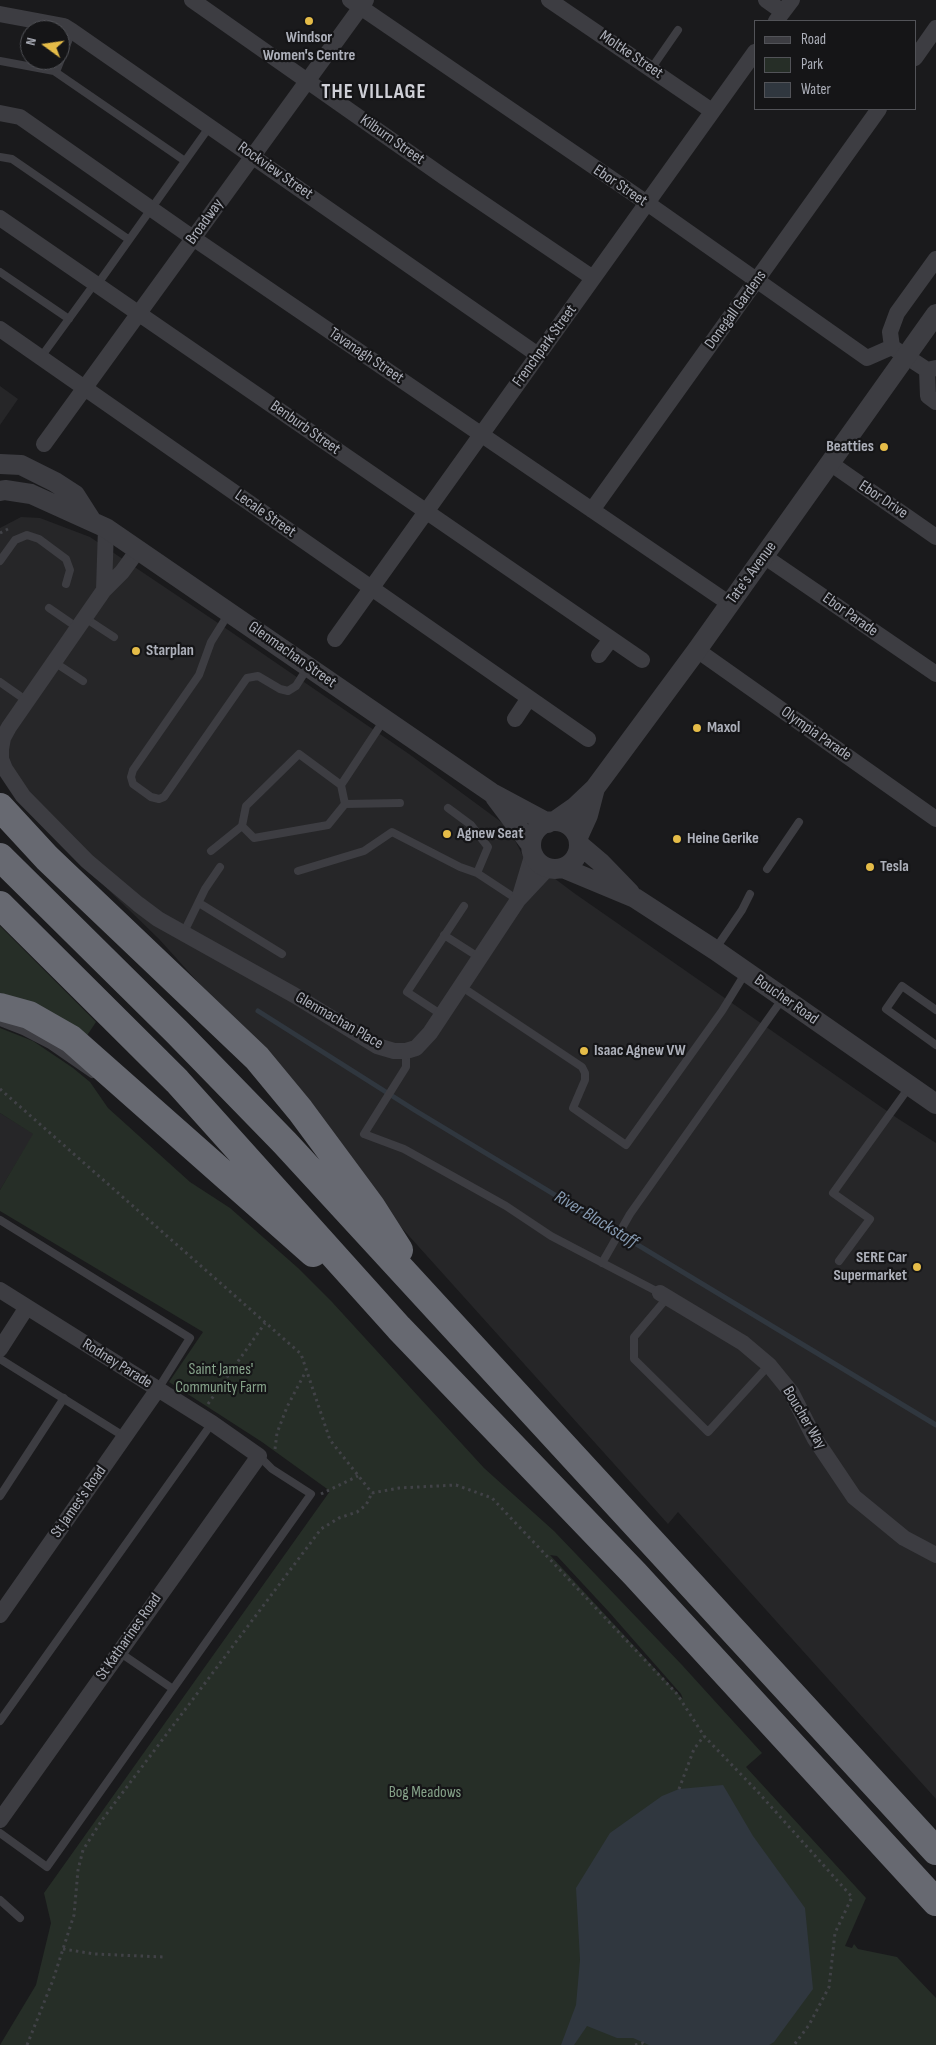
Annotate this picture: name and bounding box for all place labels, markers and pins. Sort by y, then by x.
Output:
marker: Windsor Women's Centre [303,15,315,27]
place label: Windsor Women's Centre [263,28,355,66]
place label: Beatties [826,437,874,457]
marker: Beatties [878,441,890,453]
place label: Starplan [146,641,194,661]
marker: Starplan [130,645,142,657]
place label: Maxol [707,718,740,738]
marker: Maxol [691,722,703,734]
place label: Agnew Seat [457,824,523,844]
marker: Agnew Seat [441,828,453,840]
place label: Heine Gerike [687,829,759,849]
marker: Heine Gerike [671,833,683,845]
place label: Tesla [880,857,909,877]
marker: Tesla [864,861,876,873]
place label: Isaac Agnew VW [594,1041,686,1061]
marker: Isaac Agnew VW [578,1045,590,1057]
place label: SERE Car Supermarket [833,1248,907,1286]
marker: SERE Car Supermarket [911,1261,923,1273]

